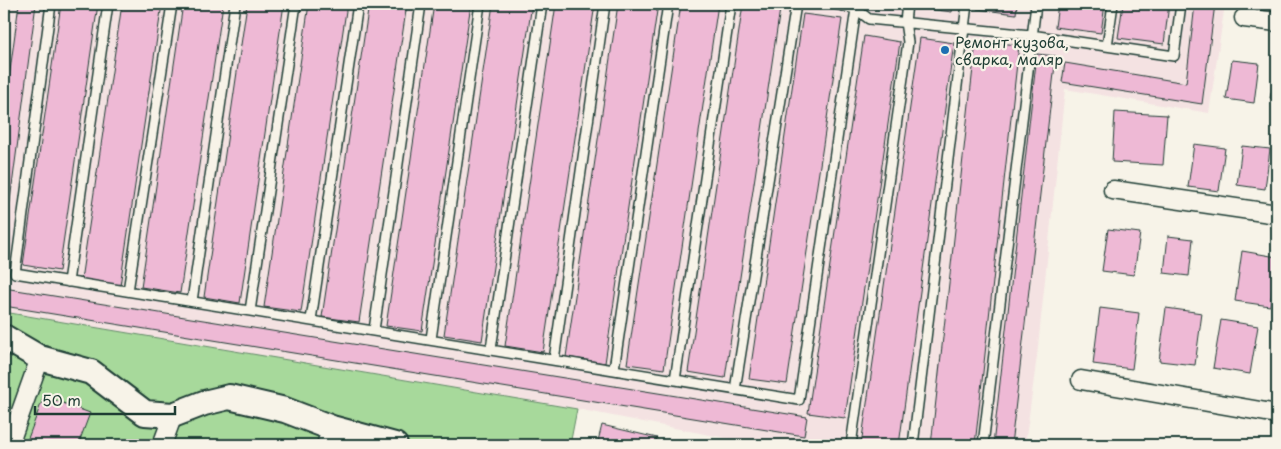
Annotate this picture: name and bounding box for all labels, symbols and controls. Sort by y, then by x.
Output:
place label: Ремонт кузова, сварка, маляр [955,30,1069,70]
marker: Ремонт кузова, сварка, маляр [939,44,951,56]
scale bar [35,384,175,416]
text: 50 m [42,388,81,411]

